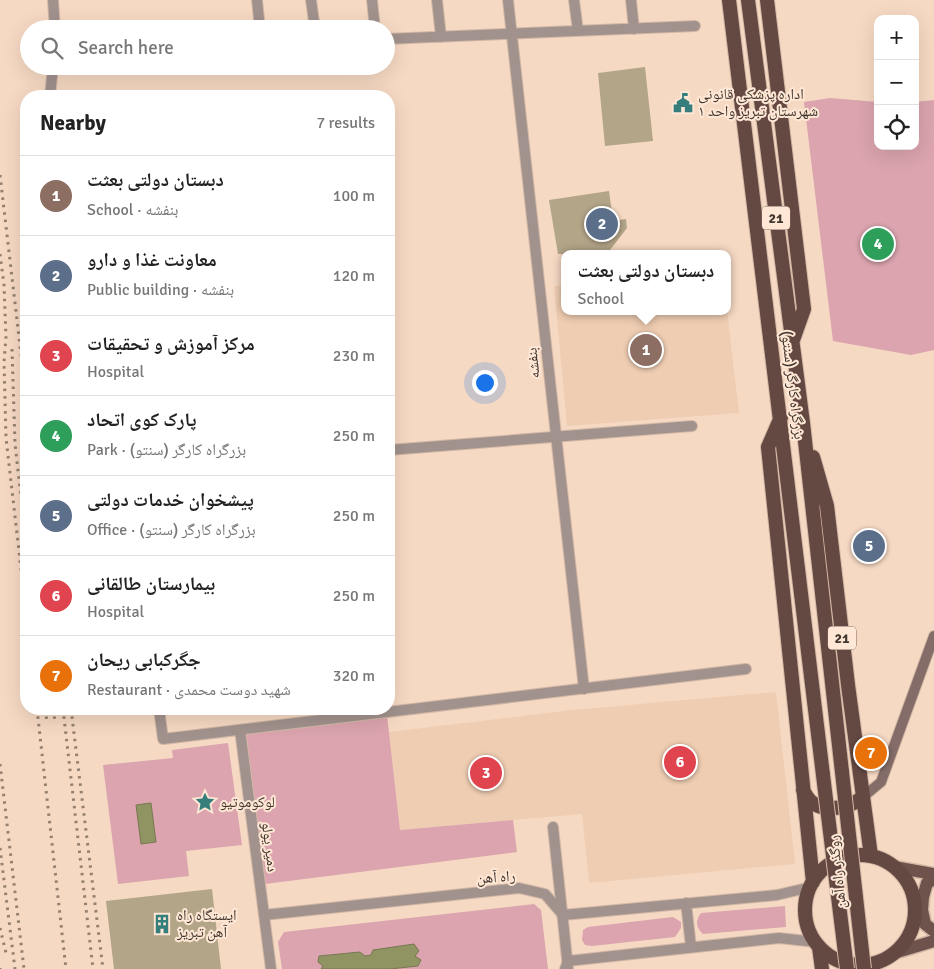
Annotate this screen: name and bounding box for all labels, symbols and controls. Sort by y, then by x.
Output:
map controls [874,15,919,150]
button: + [874,15,919,60]
search box [20,20,395,75]
icon: search [38,34,66,62]
text: Search here [78,36,174,60]
button: − [874,60,919,105]
place label: اداره پزشکی قانونی شهرستان تبریز واحد ۱ [698,85,818,121]
public building icon: اداره پزشکی قانونی شهرستان تبریز واحد ۱ [672,92,694,114]
button: locate [874,105,919,150]
text: Nearby [40,110,106,136]
text: 7 results [316,113,375,133]
text: دبستان دولتی بعثت [87,168,224,192]
text: 1 [52,186,60,206]
text: 100 m [333,186,375,206]
text: School · بنفشه [87,200,179,220]
pin: 2 [586,205,618,243]
road number: 21 [762,207,790,230]
pin: 4 [862,225,894,263]
text: معاونت غذا و دارو [87,248,217,272]
popup [561,250,731,315]
text: دبستان دولتی بعثت [578,259,714,283]
text: 2 [52,266,60,286]
text: 120 m [333,266,375,286]
text: Public building · بنفشه [87,280,234,300]
text: School [578,289,624,309]
street label: بزرگراه کارگر (سنتو) [777,330,809,440]
pin: 1 [630,331,662,369]
text: مرکز آموزش و تحقیقات [87,332,255,356]
text: 3 [52,346,60,366]
text: 230 m [333,346,375,366]
street label: بنفشه [522,347,544,379]
text: Hospital [87,362,144,382]
your location [472,370,498,396]
text: پارک کوی اتحاد [87,408,197,432]
text: 4 [52,426,60,446]
text: 250 m [333,426,375,446]
text: Park · بزرگراه کارگر (سنتو) [87,440,246,460]
text: پیشخوان خدمات دولتی [87,488,254,512]
text: 5 [52,506,60,526]
text: 250 m [333,506,375,526]
text: Office · بزرگراه کارگر (سنتو) [87,520,256,540]
pin: 5 [853,527,885,565]
text: بیمارستان طالقانی [87,572,215,596]
text: 6 [52,586,60,606]
text: 250 m [333,586,375,606]
text: Hospital [87,602,144,622]
road number: 21 [828,626,856,650]
text: جگرکبابی ریحان [87,648,201,672]
text: 7 [52,666,60,686]
text: 320 m [333,666,375,686]
text: Restaurant · شهید دوست محمدی [87,680,291,700]
pin: 7 [855,734,887,772]
pin: 6 [664,743,696,781]
pin: 3 [470,754,502,792]
place icon: لوکوموتیو [194,791,216,813]
place label: لوکوموتیو [220,793,275,811]
street label: دمیر یولو [258,821,282,873]
street label: روگذر راه آهن [824,834,851,910]
street label: راه آهن [476,867,516,888]
place label: ایستگاه راه آهن تبریز [176,906,237,942]
building icon: ایستگاه راه آهن تبریز [151,913,173,935]

